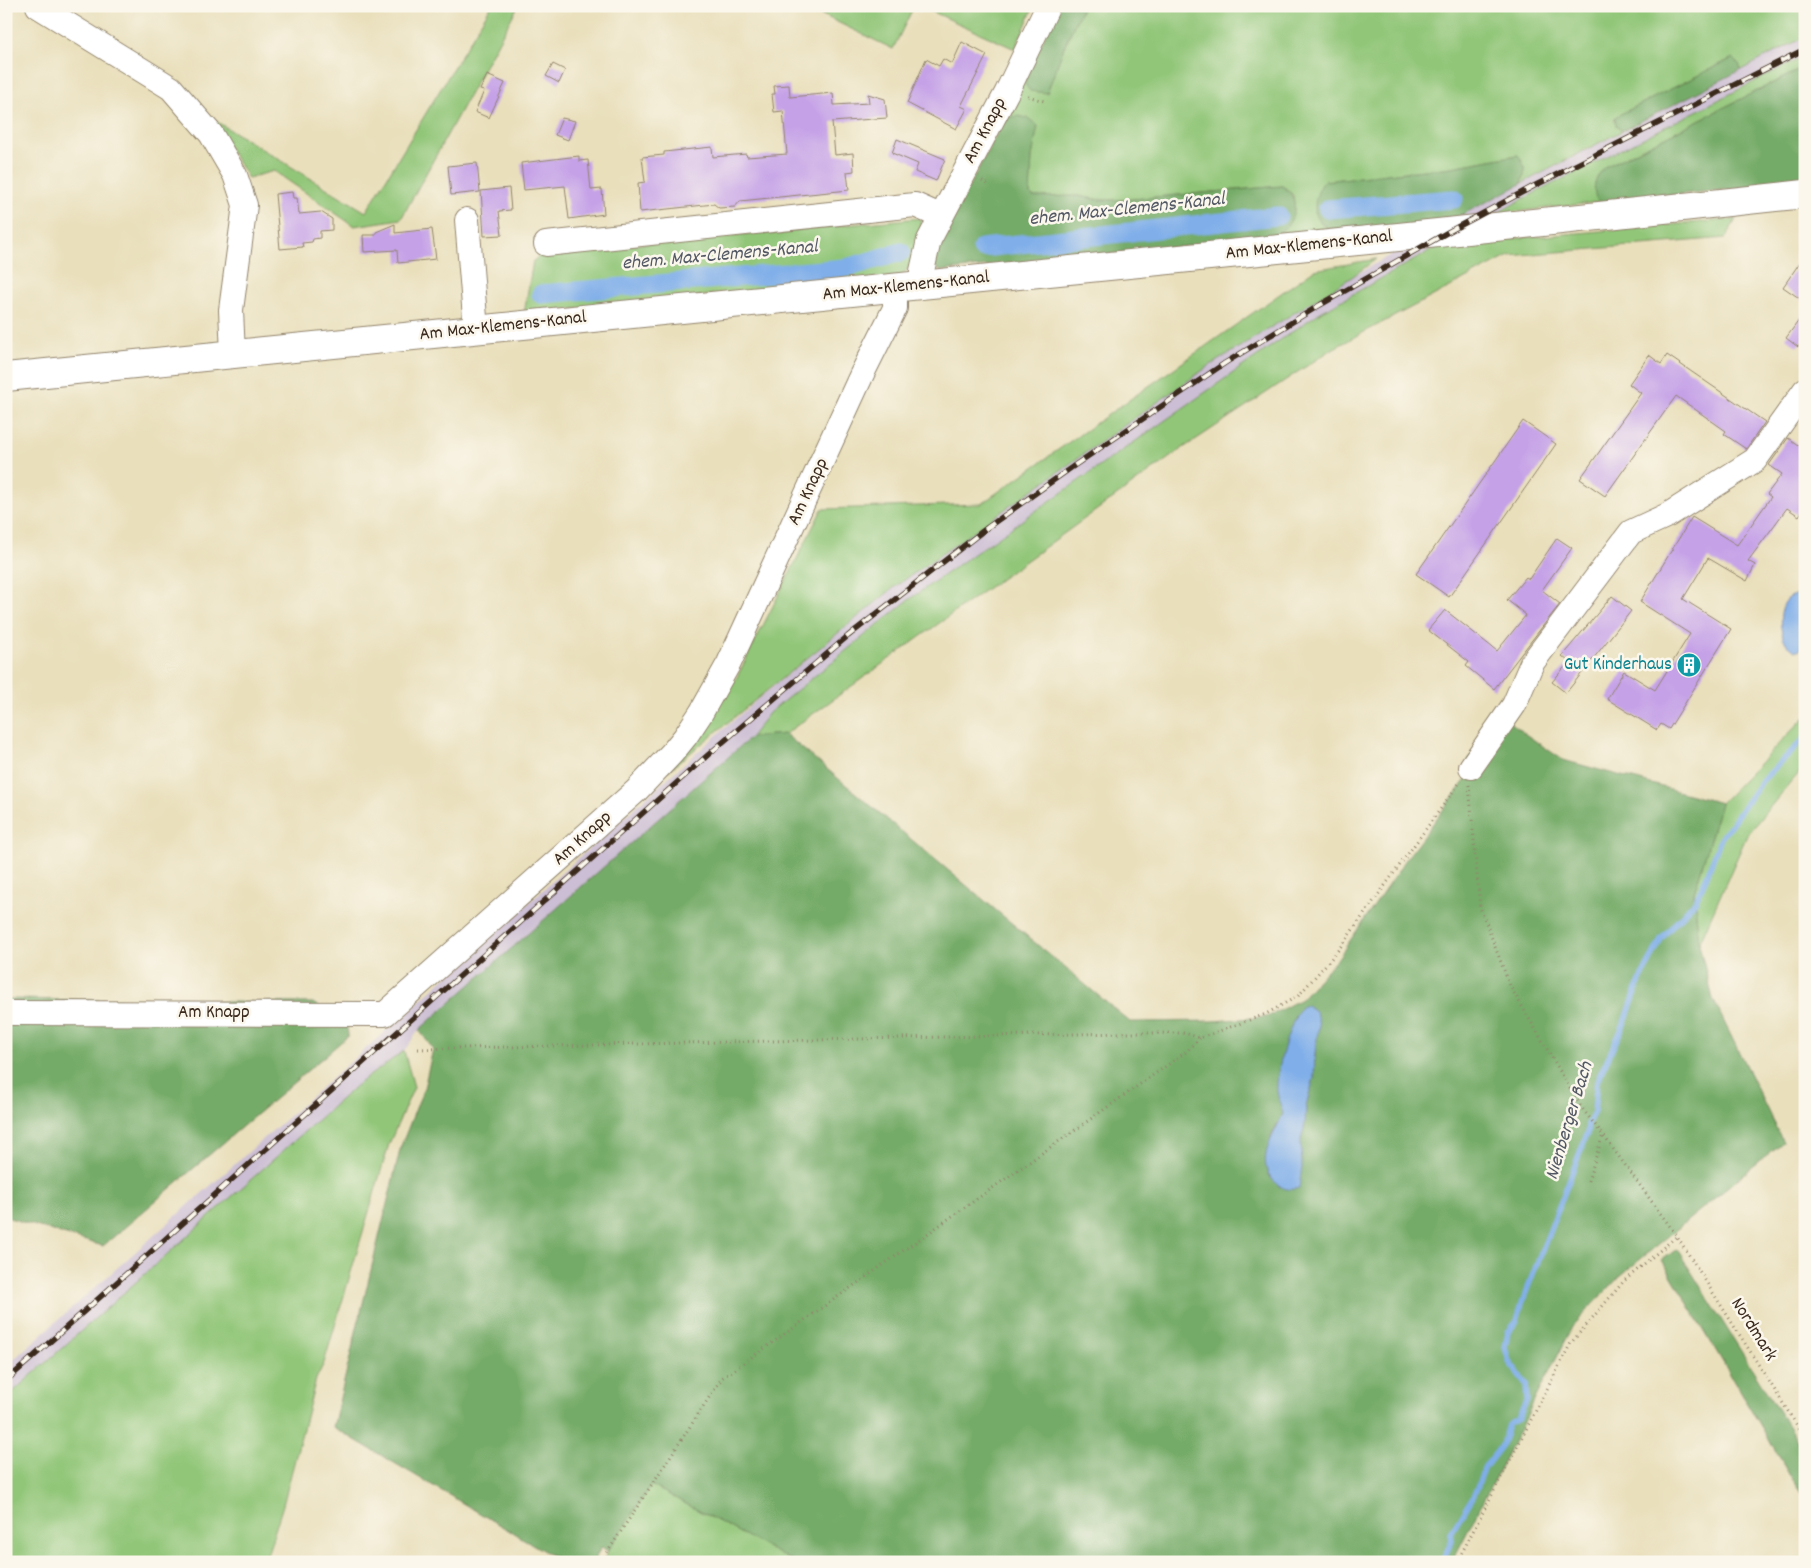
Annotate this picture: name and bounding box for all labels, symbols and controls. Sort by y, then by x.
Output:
street label: Am Knapp [957,93,1015,169]
water label: ehem. Max-Clemens-Kanal [1028,186,1228,234]
street label: Am Max-Klemens-Kanal [1224,224,1394,268]
water label: ehem. Max-Clemens-Kanal [621,233,821,278]
street label: Am Max-Klemens-Kanal [821,265,991,309]
street label: Am Max-Klemens-Kanal [418,305,588,349]
street label: Am Knapp [782,454,836,530]
place label: Gut Kinderhaus [1564,652,1672,679]
building icon: Gut Kinderhaus [1676,652,1702,678]
street label: Am Knapp [547,805,619,873]
street label: Am Knapp [178,1000,250,1027]
water label: Nienberger Bach [1539,1058,1601,1183]
street label: Nordmark [1723,1293,1783,1367]

